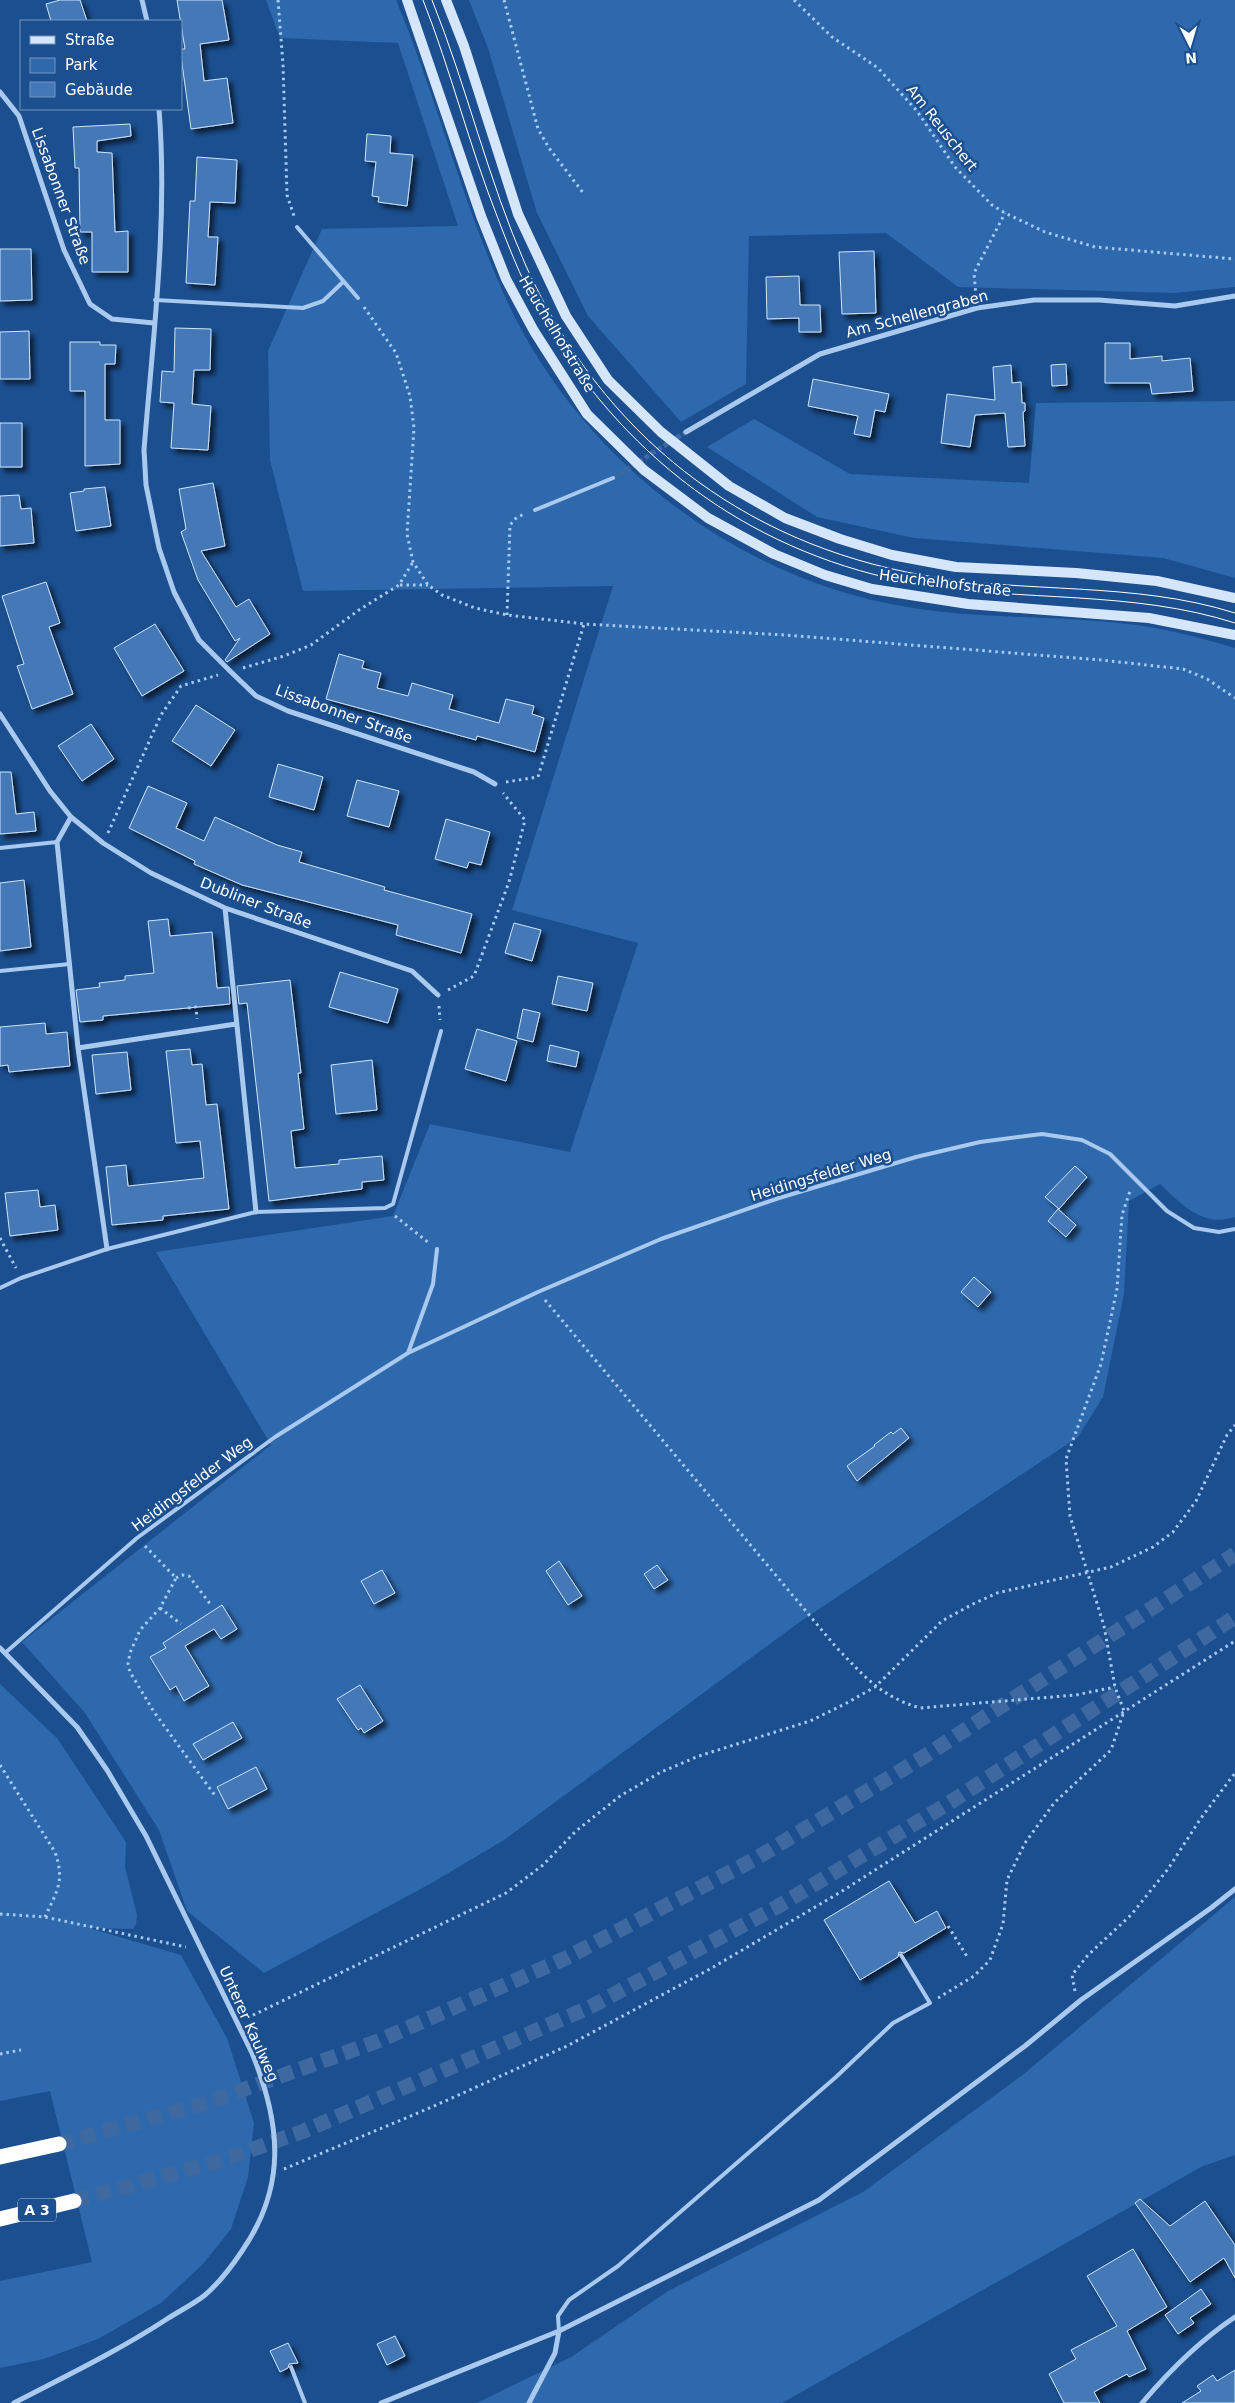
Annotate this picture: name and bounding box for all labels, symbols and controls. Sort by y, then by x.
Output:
legend [20,20,182,110]
north arrow [1165,20,1215,70]
text: Straße [65,31,114,49]
text: N [1185,49,1198,66]
text: Park [65,56,98,74]
text: Gebäude [65,81,133,99]
street label: Am Reuschert [903,81,981,175]
street label: Lissabonner Straße [28,125,94,267]
street label: Heuchelhofstraße [515,272,599,396]
street label: Am Schellengraben [844,286,990,342]
street label: Heuchelhofstraße [878,566,1012,600]
street label: Lissabonner Straße [273,681,415,747]
street label: Dubliner Straße [198,873,314,933]
street label: Heidingsfelder Weg [748,1145,894,1205]
street label: Heidingsfelder Weg [128,1433,256,1535]
street label: Unterer Kaulweg [215,1963,283,2085]
road number: A 3 [18,2198,56,2222]

